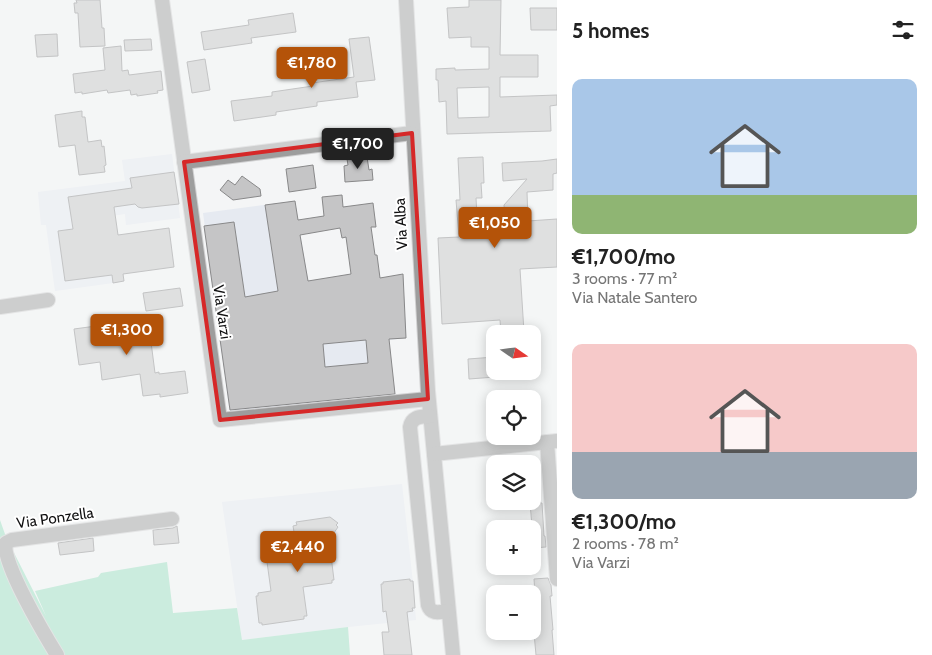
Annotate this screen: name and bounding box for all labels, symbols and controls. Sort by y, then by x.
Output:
icon: filters [889,16,917,44]
text: 5 homes [572,18,650,43]
pin: €1,780 [271,46,353,89]
text: €1,780 [288,53,337,72]
icon: home [700,111,790,201]
pin: €1,700 [317,128,399,170]
text: €1,700 [333,134,383,153]
street label: Via Alba [391,197,411,250]
pin: €1,050 [454,206,536,249]
text: €1,050 [470,213,520,232]
text: €1,700/mo [572,244,675,269]
text: 3 rooms · 77 m² [572,269,677,288]
street label: Via Varzi [209,284,235,340]
text: Via Natale Santero [572,288,697,307]
pin: €1,300 [86,314,168,356]
text: €1,300 [101,320,153,339]
north arrow [486,325,541,380]
map controls [486,325,541,640]
icon: home [700,376,790,466]
button: locate [486,390,541,445]
button: layers [486,455,541,510]
street label: Via Ponzella [15,504,95,532]
text: €1,300/mo [572,509,676,534]
button: + [486,520,541,575]
pin: €2,440 [257,530,339,573]
text: 2 rooms · 78 m² [572,534,679,553]
text: €2,440 [271,537,325,556]
text: Via Varzi [572,553,630,572]
button: − [486,585,541,640]

